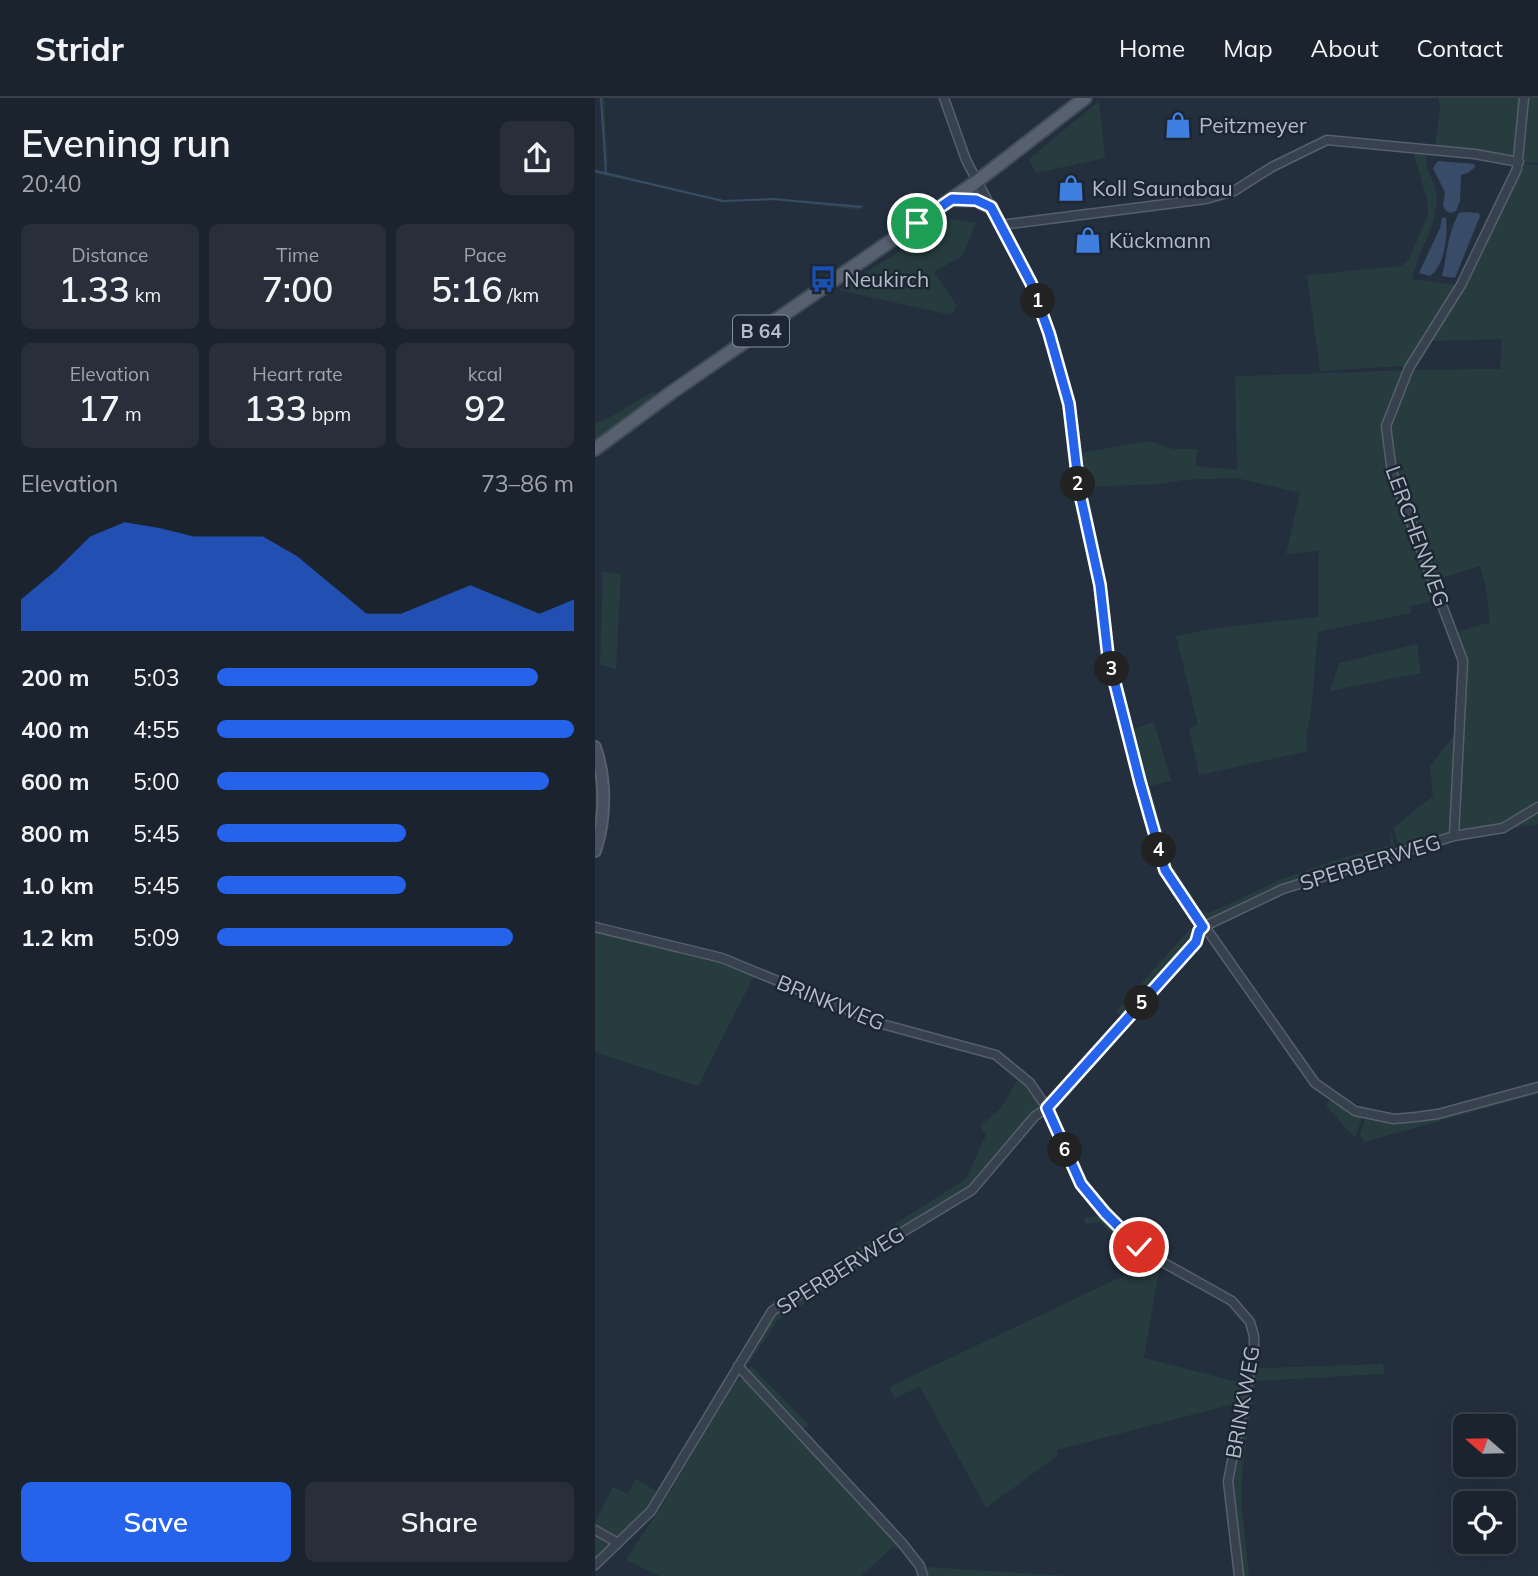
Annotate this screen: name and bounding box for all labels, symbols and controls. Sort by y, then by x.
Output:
text: Stridr [35,28,124,69]
text: Home [1119,33,1185,63]
text: Map [1223,33,1273,63]
text: About [1311,33,1379,63]
text: Contact [1417,33,1503,63]
shop icon: Peitzmeyer [1163,110,1193,140]
place label: Peitzmeyer [1199,112,1307,138]
text: Evening run [21,119,231,167]
button: share [500,121,574,195]
text: 20:40 [21,169,81,198]
shop icon: Koll Saunabau [1056,173,1086,203]
place label: Koll Saunabau [1092,175,1233,201]
pin [887,193,947,253]
icon: arrive [898,204,936,242]
shop icon: Kückmann [1073,225,1103,255]
place label: Kückmann [1109,227,1211,253]
text: Distance [71,243,148,267]
text: Time [276,243,319,267]
text: Pace [464,243,507,267]
bus stop icon: Neukirch [808,264,838,294]
place label: Neukirch [844,266,929,292]
text: 1.33 [58,267,130,311]
text: 7:00 [262,267,333,311]
text: 5:16 [431,267,502,311]
text: km [130,283,161,307]
text: /km [502,283,539,307]
pin: 1 [1021,284,1055,318]
text: 1 [1032,288,1043,312]
road number: B 64 [733,316,789,346]
text: Elevation [70,362,150,386]
text: Heart rate [252,362,343,386]
text: kcal [468,362,503,386]
text: 17 [78,386,120,430]
text: 133 [244,386,307,430]
text: 92 [464,386,506,430]
text: m [120,402,142,426]
text: bpm [307,402,351,426]
street label: LERCHENWEG [1381,462,1455,610]
pin: 2 [1061,466,1095,502]
text: Elevation [21,469,118,498]
text: 73–86 m [481,469,574,498]
text: 2 [1072,471,1083,495]
pin: 3 [1095,652,1129,686]
text: 3 [1106,656,1117,680]
text: 200 m [21,663,89,692]
text: 5:03 [133,663,180,692]
text: 400 m [21,715,89,744]
text: 4:55 [133,715,180,744]
text: 600 m [21,767,89,796]
text: 5:00 [133,767,180,796]
text: 800 m [21,819,89,848]
text: 5:45 [133,819,180,848]
street label: SPERBERWEG [1297,828,1443,896]
pin: 4 [1141,832,1177,868]
text: 4 [1153,837,1164,861]
text: 1.0 km [21,871,94,900]
text: 5:45 [133,871,180,900]
text: 1.2 km [21,923,94,952]
text: 5:09 [133,923,180,952]
street label: BRINKWEG [773,969,889,1035]
pin: 5 [1125,986,1159,1020]
text: 5 [1136,990,1147,1014]
pin: 6 [1047,1132,1083,1168]
text: 6 [1059,1137,1070,1161]
pin [1109,1217,1169,1277]
street label: SPERBERWEG [771,1220,909,1320]
icon: check [1120,1228,1158,1266]
street label: BRINKWEG [1219,1344,1265,1460]
north arrow [1453,1414,1515,1477]
map controls [1453,1414,1516,1554]
button: Save [21,1482,291,1562]
button: Share [305,1482,574,1562]
button: locate [1453,1491,1516,1554]

